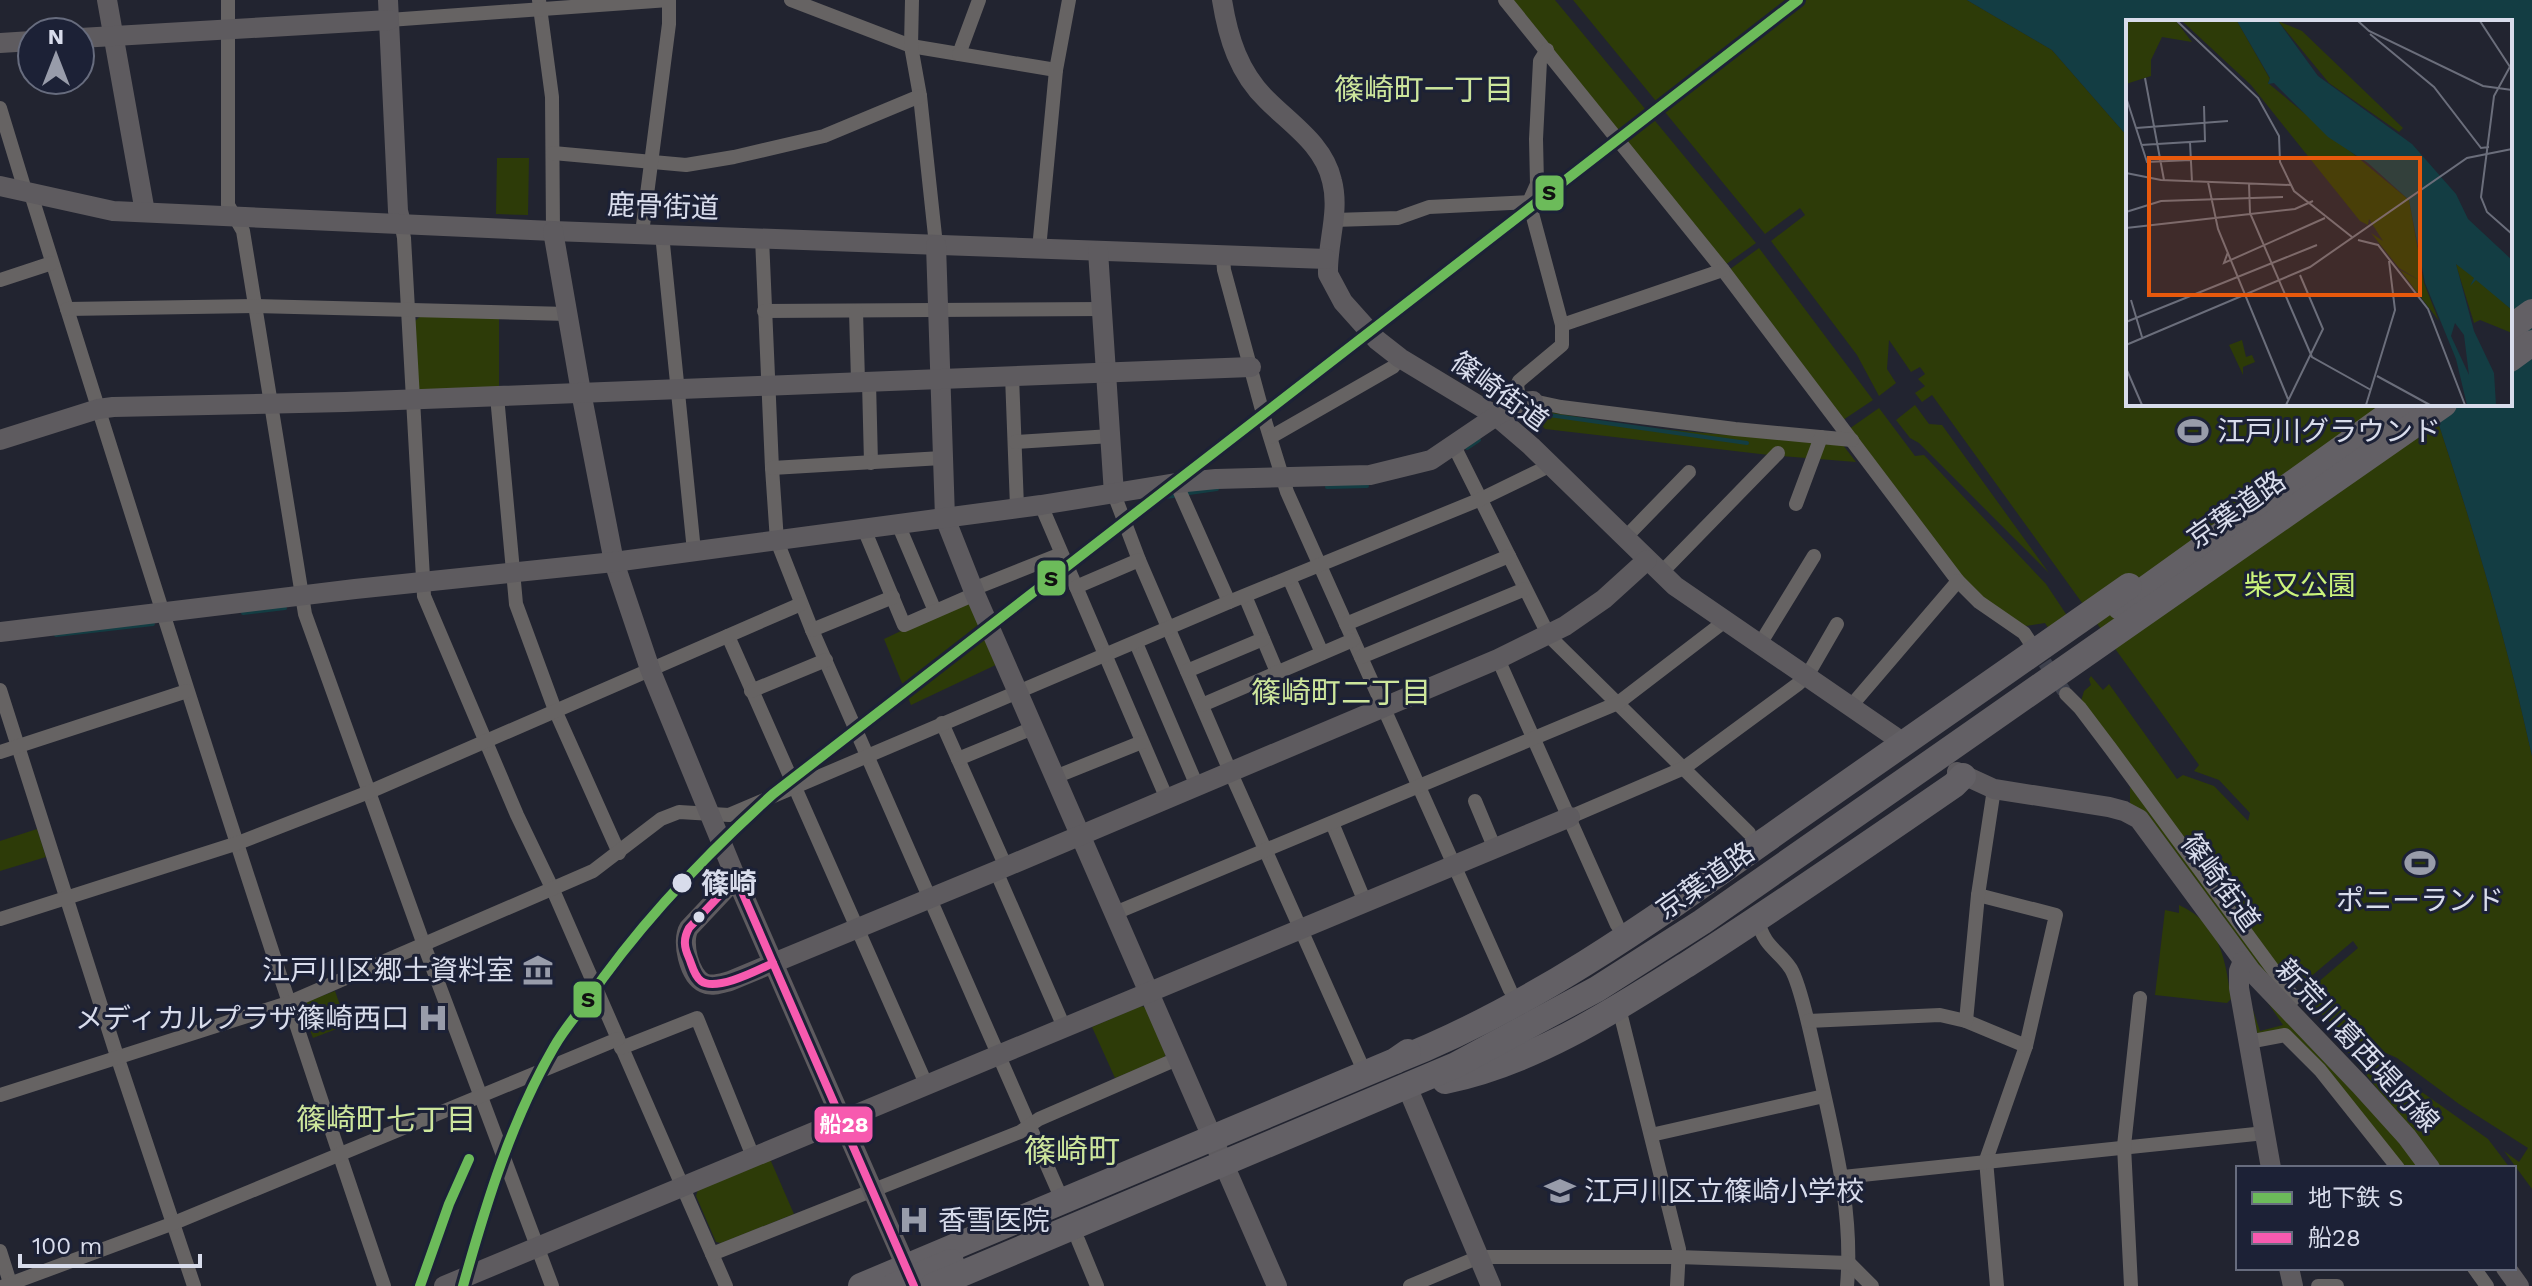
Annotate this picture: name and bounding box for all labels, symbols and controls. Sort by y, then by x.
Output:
north arrow [16,16,96,96]
inset map [2126,20,2512,406]
text: N [48,24,64,49]
district label: 篠崎町一丁目 [1334,72,1514,107]
line badge: S [1534,174,1565,212]
text: S [1542,180,1556,205]
street label: 鹿骨街道 [606,188,720,225]
street label: 篠崎街道 [1445,345,1555,438]
sports icon: 江戸川グラウンド [2176,414,2210,448]
place label: 江戸川グラウンド [2217,415,2441,448]
street label: 京葉道路 [2181,464,2292,555]
line badge: S [1036,559,1067,597]
text: S [1044,566,1058,591]
park label: 柴又公園 [2244,569,2356,602]
district label: 篠崎町二丁目 [1251,675,1431,710]
street label: 篠崎街道 [2174,827,2267,937]
street label: 京葉道路 [1650,835,1761,926]
sports icon: ポニーランド [2403,846,2437,880]
place label: 篠崎 [701,867,757,900]
marker: 篠崎 [670,871,694,895]
place label: ポニーランド [2336,884,2504,917]
unlabelled marker [691,909,707,925]
street label: 新荒川葛西堤防線 [2269,952,2446,1139]
museum icon: 江戸川区郷土資料室 [521,953,555,987]
place label: 江戸川区郷土資料室 [262,954,514,987]
line badge: S [572,980,603,1019]
text: S [581,987,595,1012]
hospital icon: メディカルプラザ篠崎西口 [416,1001,450,1035]
place label: メディカルプラザ篠崎西口 [75,1002,409,1035]
district label: 篠崎町七丁目 [296,1102,476,1137]
line badge: 船28 [813,1105,874,1144]
text: 船28 [820,1112,868,1137]
district label: 篠崎町 [1024,1132,1120,1170]
legend [2236,1166,2516,1270]
school or university icon: 江戸川区立篠崎小学校 [1543,1174,1577,1208]
place label: 江戸川区立篠崎小学校 [1584,1175,1864,1208]
text: 地下鉄 S [2308,1184,2404,1212]
hospital icon: 香雪医院 [897,1203,931,1237]
place label: 香雪医院 [938,1204,1050,1237]
scale bar [20,1218,200,1268]
text: 船28 [2308,1224,2361,1252]
text: 100 m [32,1232,102,1260]

